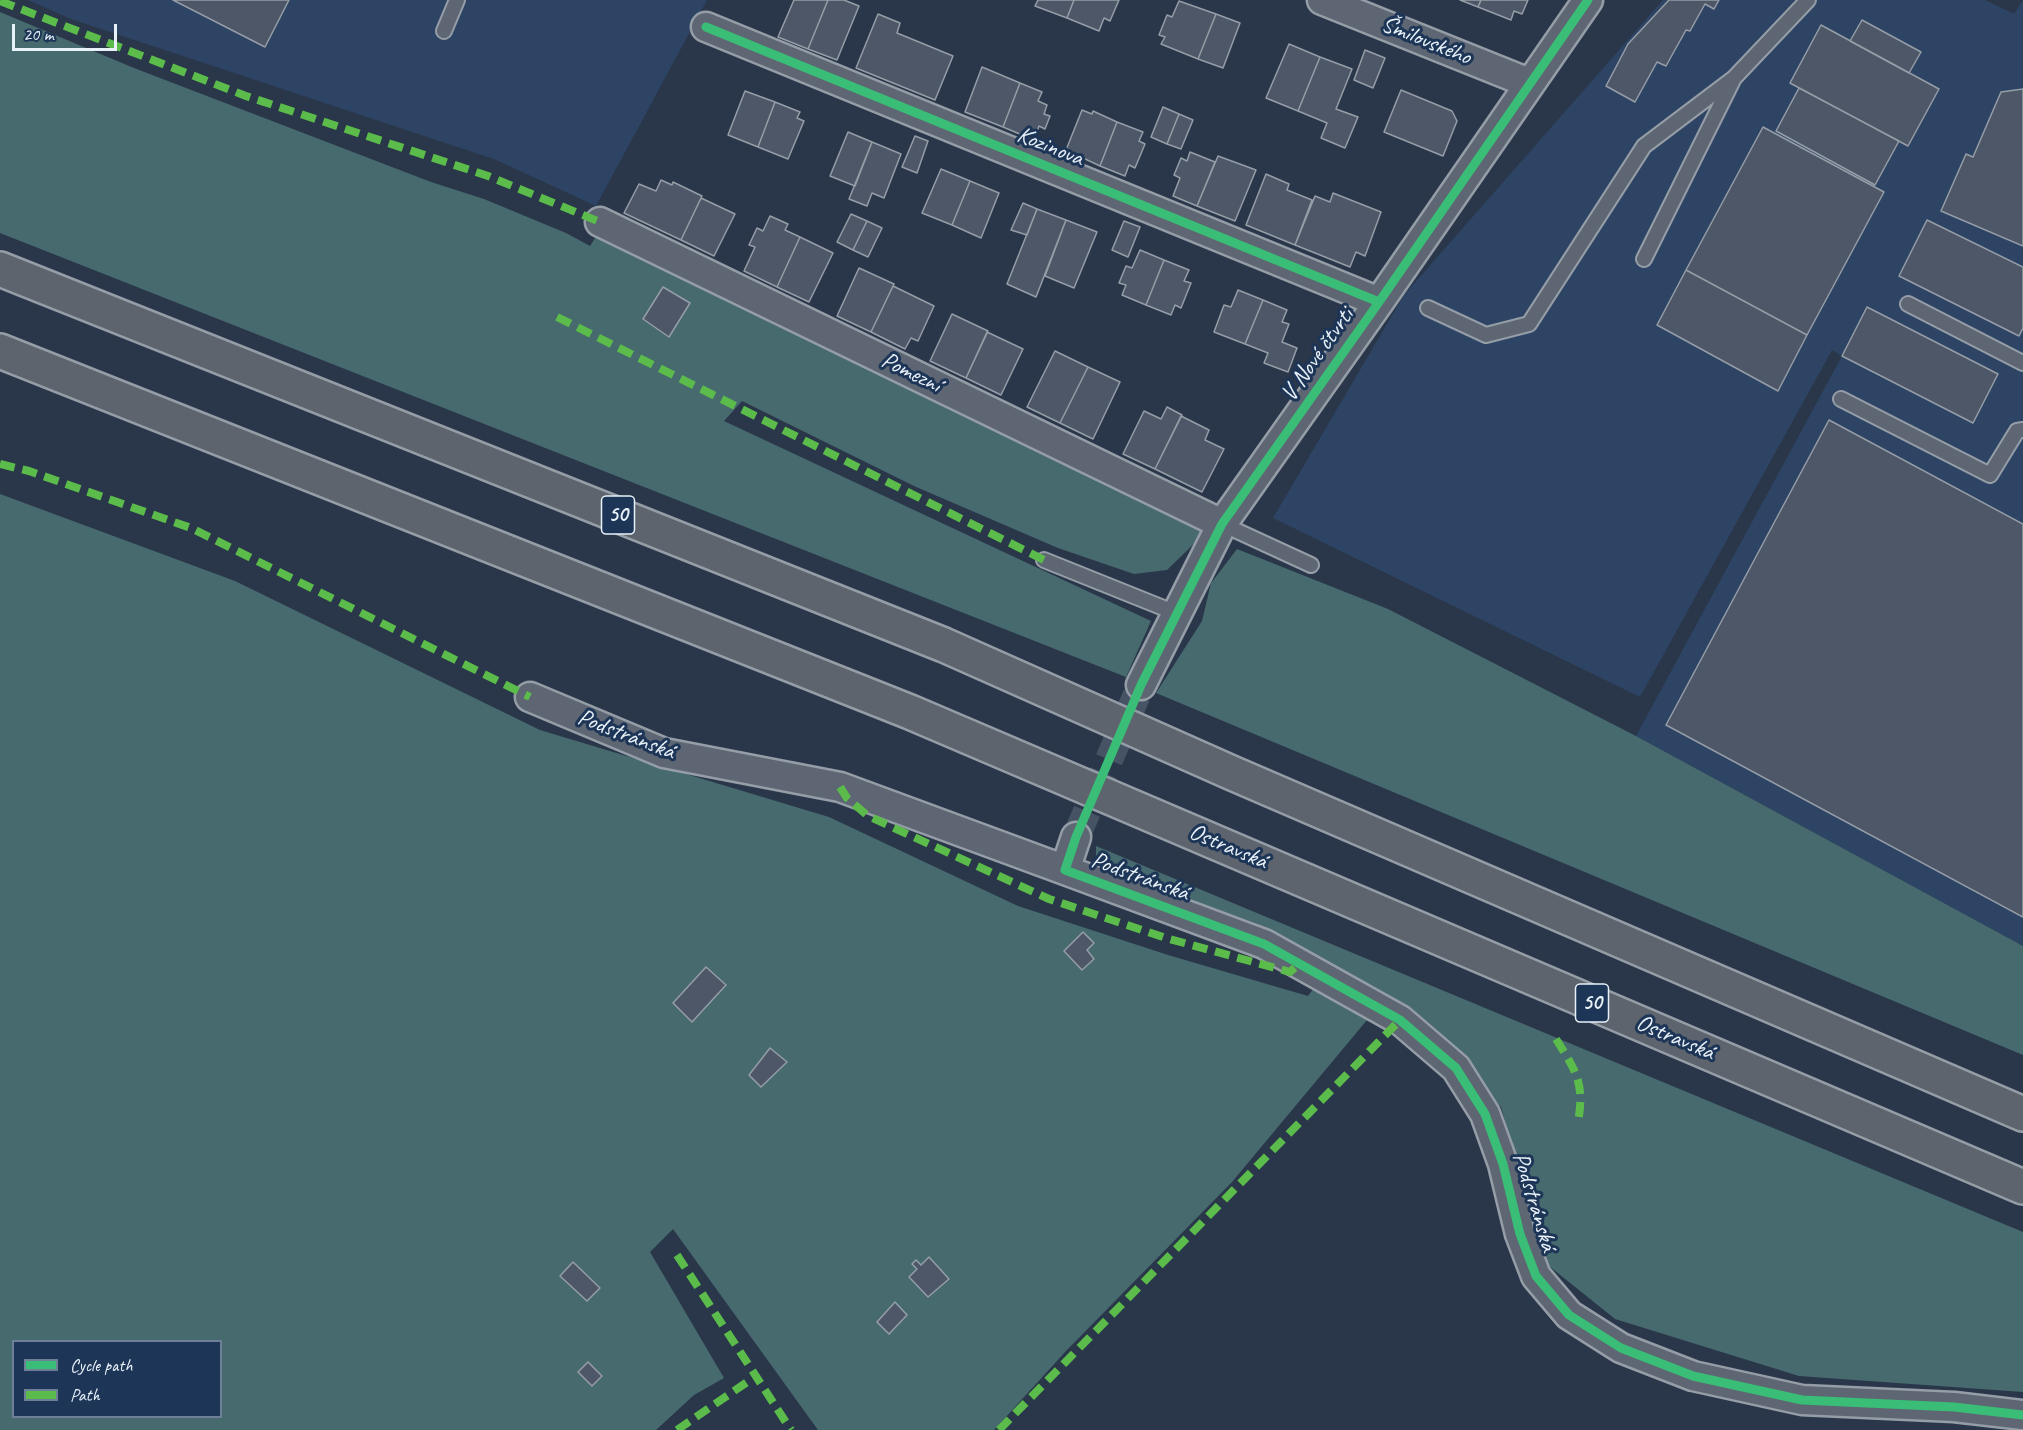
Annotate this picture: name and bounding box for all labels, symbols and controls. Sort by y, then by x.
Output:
street label: Šmilovského [1377,10,1475,72]
scale bar [15,12,120,50]
text: 20 m [23,23,54,45]
street label: Kozinova [1013,121,1087,173]
street label: V Nové čtvrti [1275,303,1361,407]
street label: Pomezní [876,346,946,400]
road number: 50 [602,496,634,534]
street label: Podstránská [573,703,679,767]
street label: Ostravská [1184,818,1272,876]
street label: Podstránská [1087,846,1193,908]
road number: 50 [1576,984,1608,1022]
street label: Ostravská [1631,1009,1719,1067]
street label: Podstránská [1505,1149,1563,1255]
legend [12,1340,222,1418]
text: Cycle path [70,1354,132,1376]
text: Path [70,1384,100,1406]

